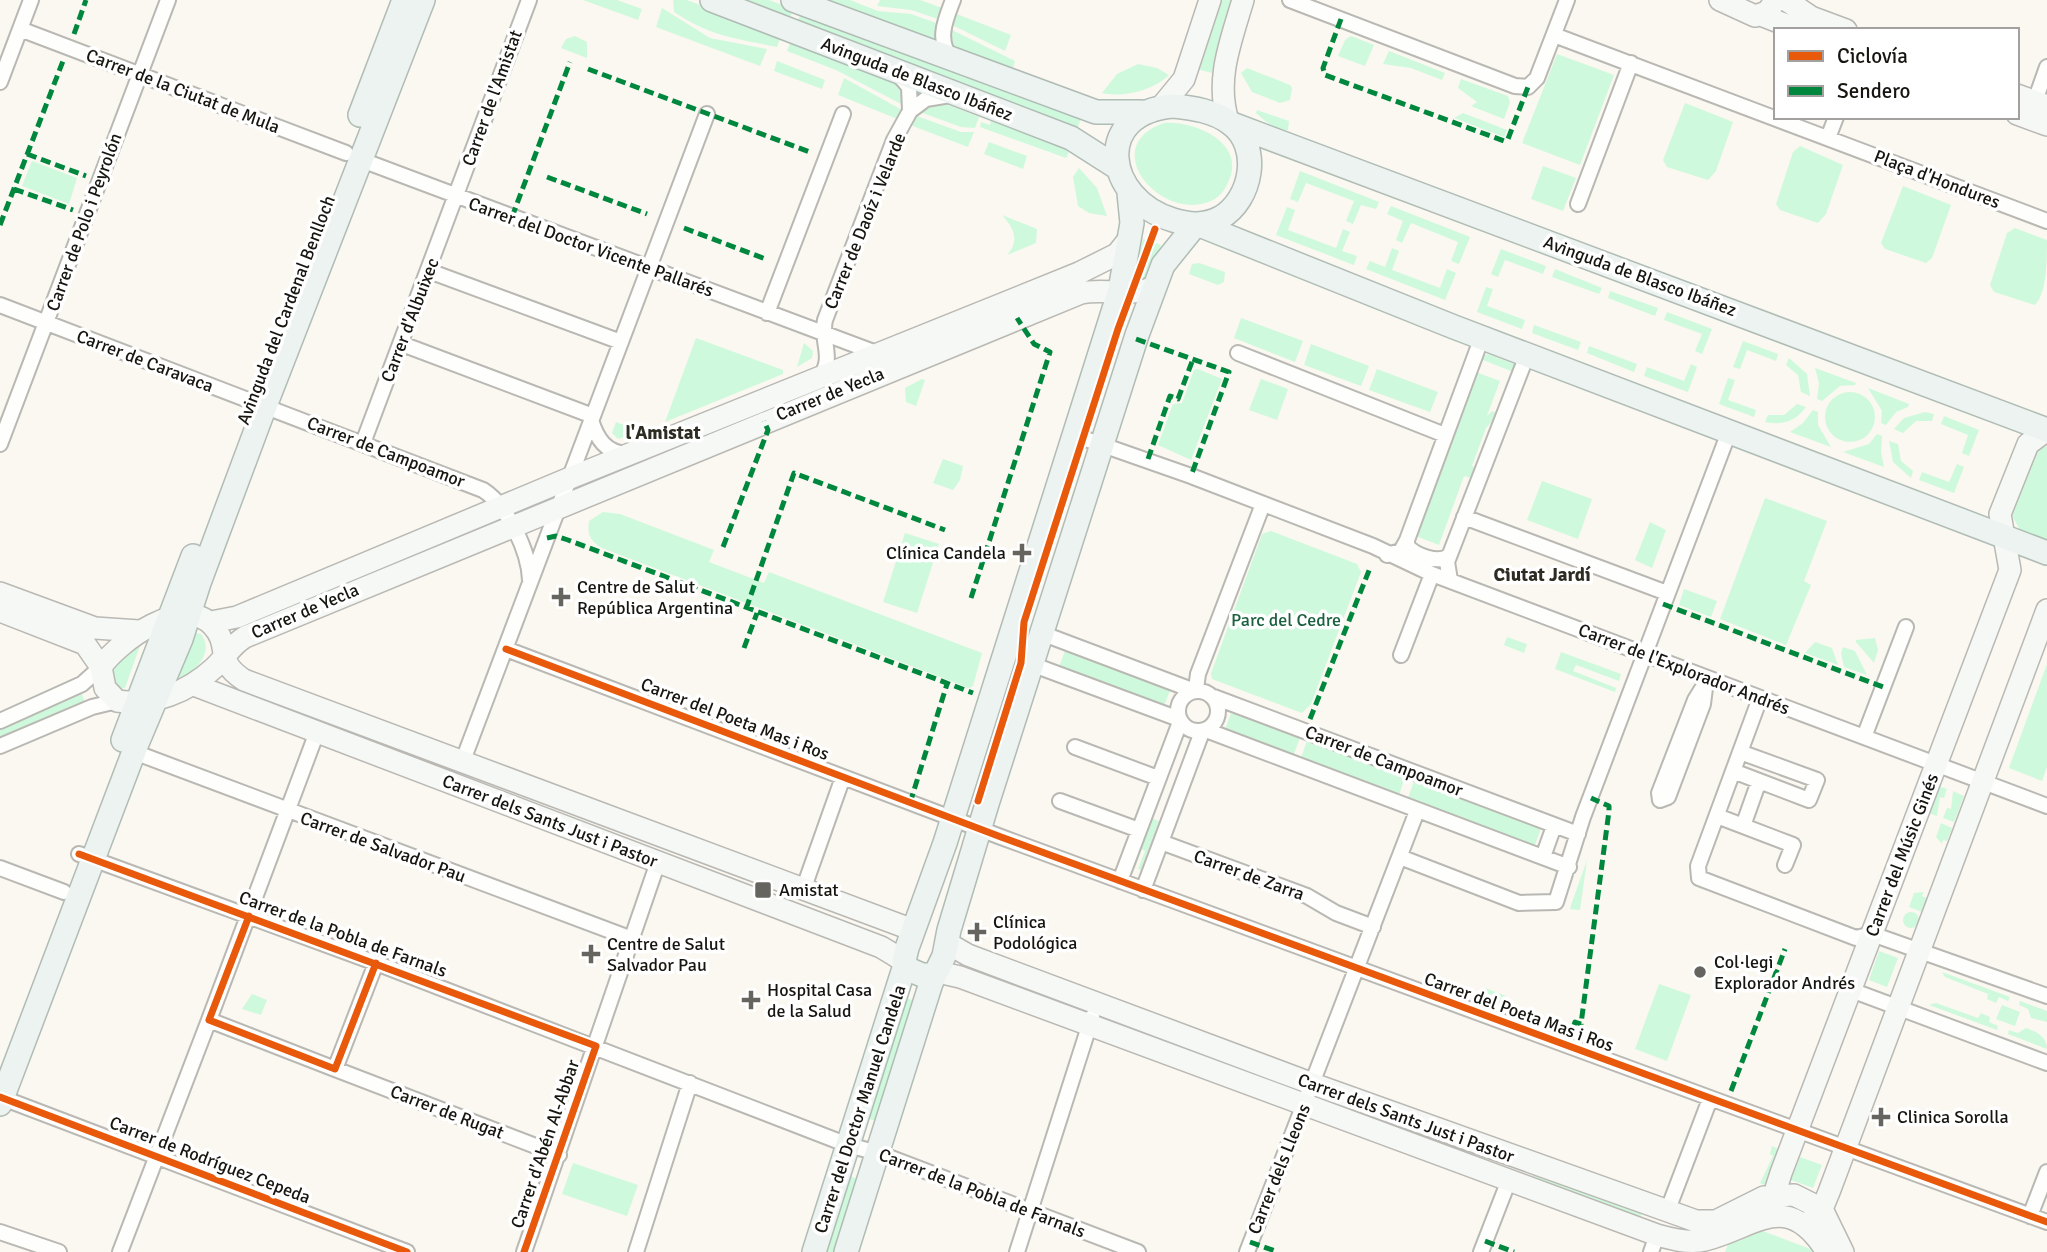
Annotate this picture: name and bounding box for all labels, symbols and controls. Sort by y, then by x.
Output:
street label: Carrer de l'Amistat [457,27,527,169]
legend [1774,28,2019,119]
street label: Avinguda de Blasco Ibáñez [818,32,1016,126]
text: Ciclovía [1837,43,1908,69]
street label: Carrer de la Ciutat de Mula [83,44,283,138]
text: Sendero [1837,78,1911,104]
street label: Carrer de Polo i Peyrolón [42,130,126,314]
street label: Carrer de Daoíz i Velarde [820,130,910,312]
street label: Plaça d'Hondures [1871,145,2003,213]
street label: Avinguda del Cardenal Benlloch [232,192,340,428]
street label: Carrer del Doctor Vicente Pallarés [466,192,717,302]
street label: Avinguda de Blasco Ibáñez [1541,231,1739,321]
street label: Carrer d'Albuixec [376,255,444,385]
street label: Carrer de Caravaca [73,325,217,397]
street label: Carrer de Yecla [773,362,887,426]
street label: Carrer de Campoamor [304,412,468,492]
district label: l'Amistat [625,421,701,445]
place label: Clínica Candela [886,542,1006,564]
marker: Clínica Candela [1012,543,1032,563]
district label: Ciutat Jardí [1493,563,1591,587]
place label: Centre de Salut República Argentina [577,576,733,619]
street label: Carrer de Yecla [248,578,362,644]
marker: Centre de Salut República Argentina [551,587,571,607]
park label: Parc del Cedre [1231,609,1341,631]
street label: Carrer de l'Explorador Andrés [1575,619,1793,720]
street label: Carrer del Poeta Mas i Ros [638,673,832,765]
street label: Carrer de Campoamor [1302,721,1466,801]
street label: Carrer dels Sants Just i Pastor [439,770,661,872]
street label: Carrer del Músic Ginés [1861,770,1943,940]
street label: Carrer de Salvador Pau [297,807,469,887]
street label: Carrer de Zarra [1191,845,1307,905]
place label: Amistat [779,879,839,901]
marker: Amistat [753,880,773,900]
street label: Carrer de la Pobla de Farnals [236,886,450,982]
place label: Clínica Podológica [993,911,1077,954]
marker: Clínica Podológica [967,922,987,942]
place label: Centre de Salut Salvador Pau [607,933,725,976]
marker: Centre de Salut Salvador Pau [581,944,601,964]
place label: Col·legi Explorador Andrés [1714,951,1855,994]
marker: Col·legi Explorador Andrés [1692,964,1708,980]
street label: Carrer del Poeta Mas i Ros [1421,967,1617,1057]
place label: Hospital Casa de la Salud [767,979,872,1022]
street label: Carrer del Doctor Manuel Candela [809,982,911,1236]
marker: Hospital Casa de la Salud [741,990,761,1010]
street label: Carrer d'Abén Al-Abbar [506,1056,584,1231]
street label: Carrer dels Sants Just i Pastor [1295,1069,1518,1168]
street label: Carrer de Rugat [387,1080,507,1144]
street label: Carrer dels Lleons [1243,1101,1315,1237]
place label: Clinica Sorolla [1897,1106,2009,1128]
marker: Clinica Sorolla [1871,1107,1891,1127]
street label: Carrer de Rodríguez Cepeda [106,1111,314,1209]
street label: Carrer de la Pobla de Farnals [876,1143,1088,1243]

